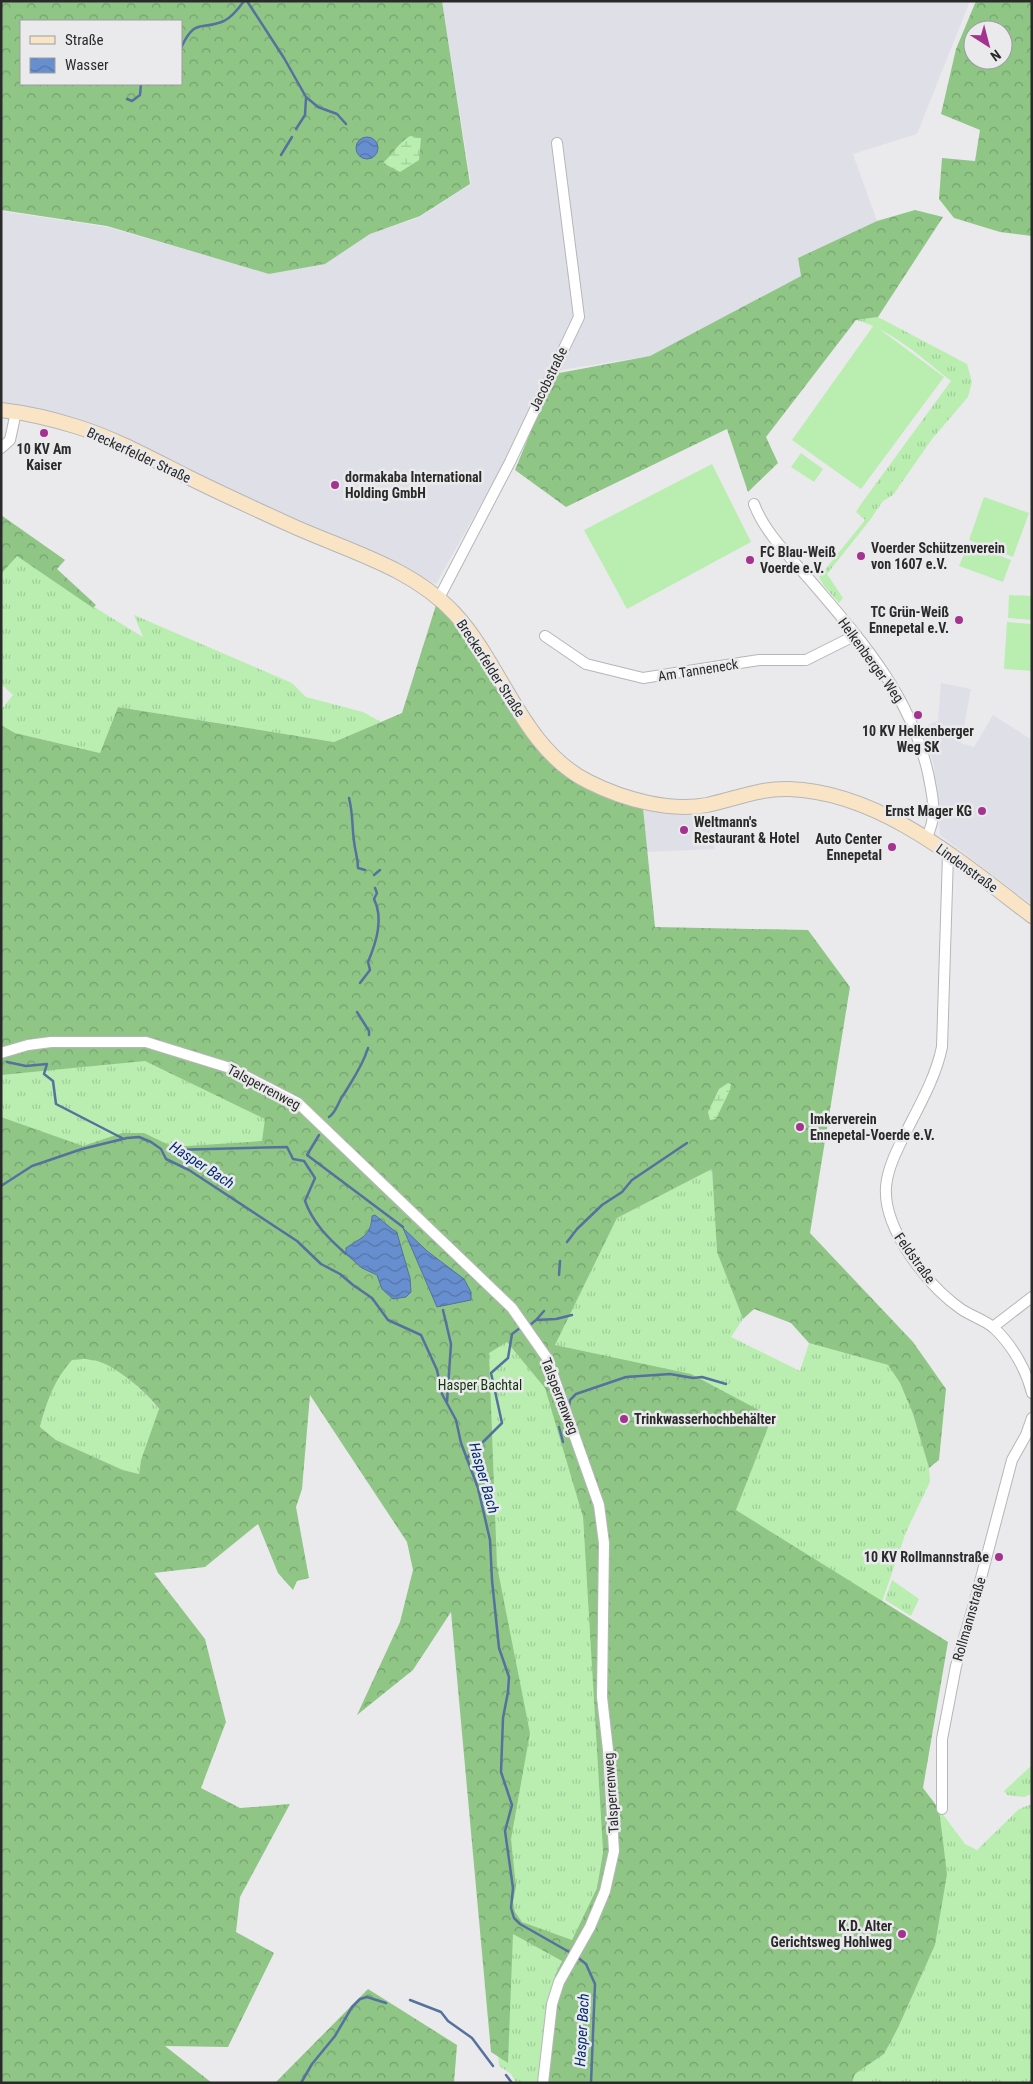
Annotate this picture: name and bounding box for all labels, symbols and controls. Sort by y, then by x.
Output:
legend [20,20,182,85]
north arrow [963,20,1013,70]
text: Straße [65,31,104,49]
text: N [987,47,1004,65]
text: Wasser [65,56,109,74]
street label: Jacobstraße [526,344,570,414]
street label: Breckerfelder Straße [84,424,194,486]
marker: 10 KV Am Kaiser [38,427,50,439]
place label: 10 KV Am Kaiser [17,441,71,473]
place label: dormakaba International Holding GmbH [345,469,482,501]
marker: dormakaba International Holding GmbH [329,479,341,491]
place label: Voerder Schützenverein von 1607 e.V. [871,540,1005,572]
place label: FC Blau-Weiß Voerde e.V. [760,544,836,576]
marker: Voerder Schützenverein von 1607 e.V. [855,550,867,562]
marker: FC Blau-Weiß Voerde e.V. [744,554,756,566]
place label: TC Grün-Weiß Ennepetal e.V. [869,604,949,636]
marker: TC Grün-Weiß Ennepetal e.V. [953,614,965,626]
street label: Helkenberger Weg [835,615,907,705]
street label: Breckerfelder Straße [454,616,529,720]
street label: Am Tanneneck [657,656,740,684]
marker: 10 KV Helkenberger Weg SK [912,709,924,721]
place label: 10 KV Helkenberger Weg SK [862,723,974,755]
place label: Ernst Mager KG [885,803,972,819]
marker: Ernst Mager KG [976,805,988,817]
place label: Weltmann's Restaurant & Hotel [694,814,799,846]
marker: Weltmann's Restaurant & Hotel [678,824,690,836]
place label: Auto Center Ennepetal [815,831,882,863]
street label: Lindenstraße [933,840,1001,896]
marker: Auto Center Ennepetal [886,841,898,853]
street label: Talsperrenweg [225,1061,303,1113]
place label: Imkerverein Ennepetal-Voerde e.V. [810,1111,935,1143]
marker: Imkerverein Ennepetal-Voerde e.V. [794,1121,806,1133]
water label: Hasper Bach [166,1138,238,1192]
street label: Feldstraße [891,1230,939,1287]
street label: Talsperrenweg [538,1356,582,1436]
park label: Hasper Bachtal [438,1377,522,1393]
place label: Trinkwasserhochbehälter [634,1411,776,1427]
marker: Trinkwasserhochbehälter [618,1413,630,1425]
water label: Hasper Bach [465,1440,503,1516]
place label: 10 KV Rollmannstraße [864,1549,989,1565]
marker: 10 KV Rollmannstraße [993,1551,1005,1563]
street label: Rollmannstraße [949,1575,989,1663]
street label: Talsperrenweg [600,1752,622,1834]
place label: K.D. Alter Gerichtsweg Hohlweg [771,1918,892,1950]
marker: K.D. Alter Gerichtsweg Hohlweg [896,1928,908,1940]
water label: Hasper Bach [571,1993,593,2067]

